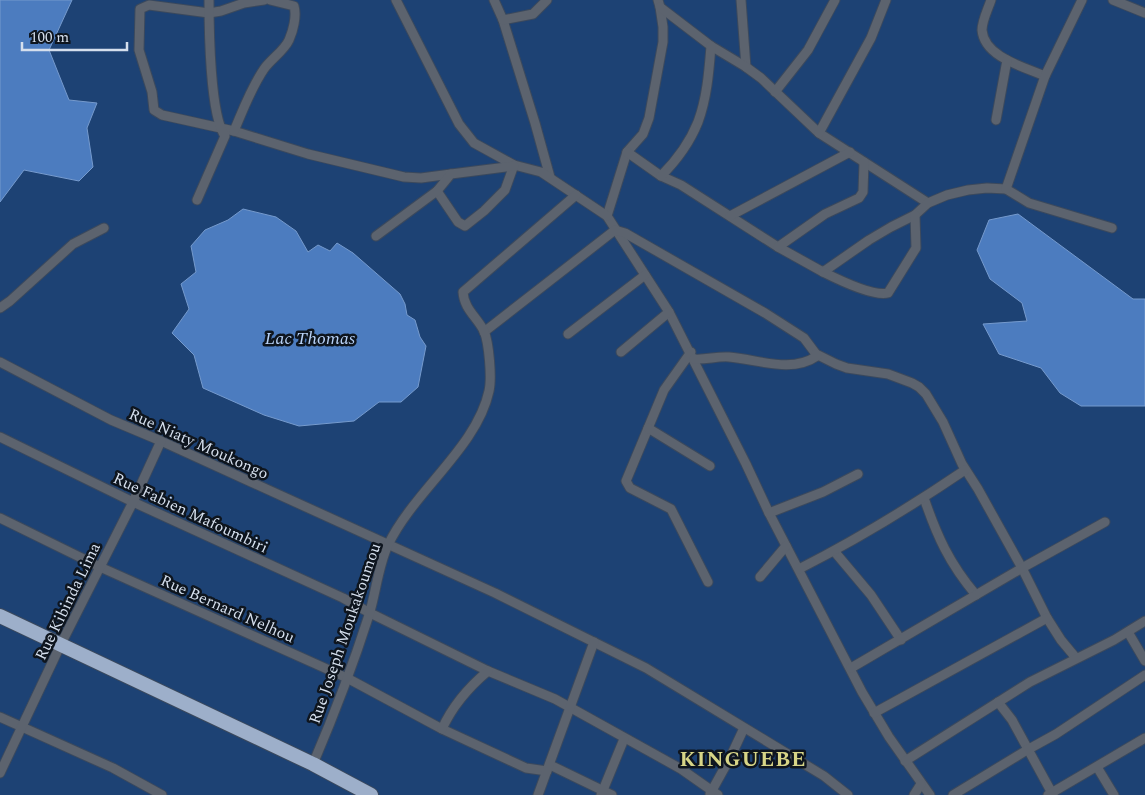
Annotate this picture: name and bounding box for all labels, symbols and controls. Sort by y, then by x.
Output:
scale bar [22,20,128,52]
text: 100 m [30,26,69,49]
water label: Lac Thomas [265,325,356,352]
street label: Rue Niaty Moukongo [125,402,272,486]
street label: Rue Fabien Mafoumbiri [109,466,272,559]
street label: Rue Kibinda Lima [29,538,107,664]
street label: Rue Joseph Moukakoumou [303,540,387,727]
street label: Rue Bernard Nelhou [157,569,299,649]
district label: KINGUEBE [680,744,806,776]

